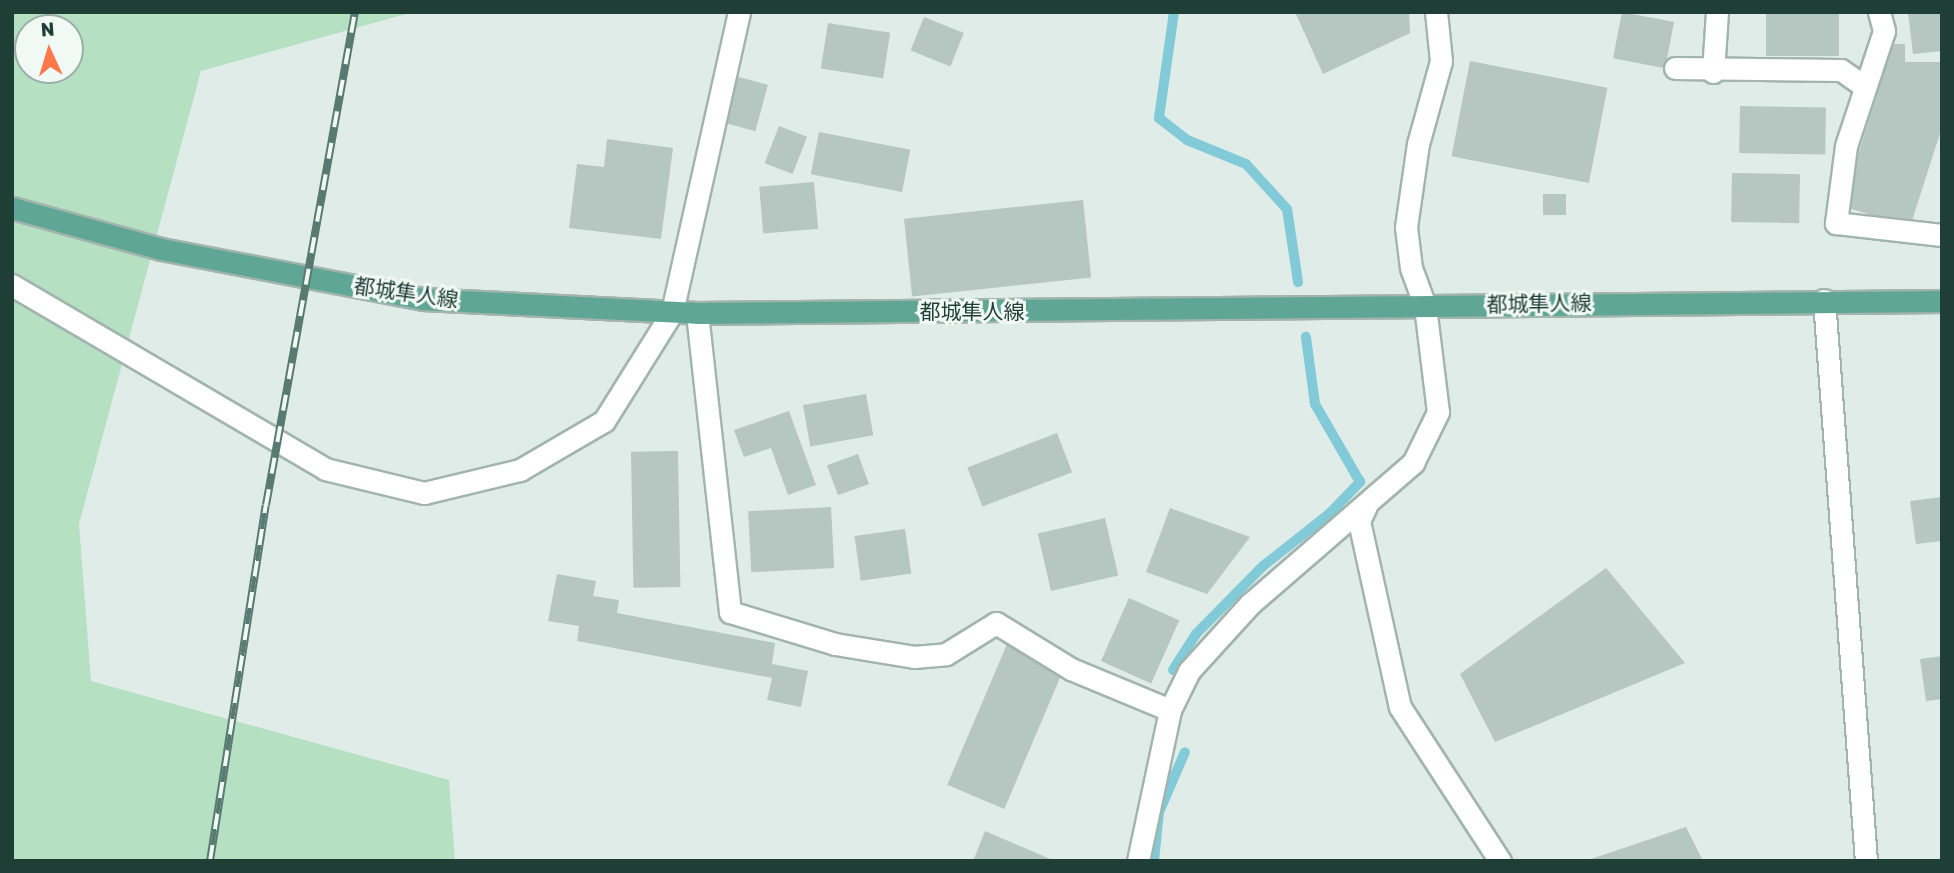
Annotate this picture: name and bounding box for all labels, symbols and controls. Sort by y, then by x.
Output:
north arrow [14,14,84,84]
text: N [40,18,55,41]
street label: 都城隼人線 [352,273,460,313]
street label: 都城隼人線 [1486,290,1592,318]
street label: 都城隼人線 [920,299,1024,325]

